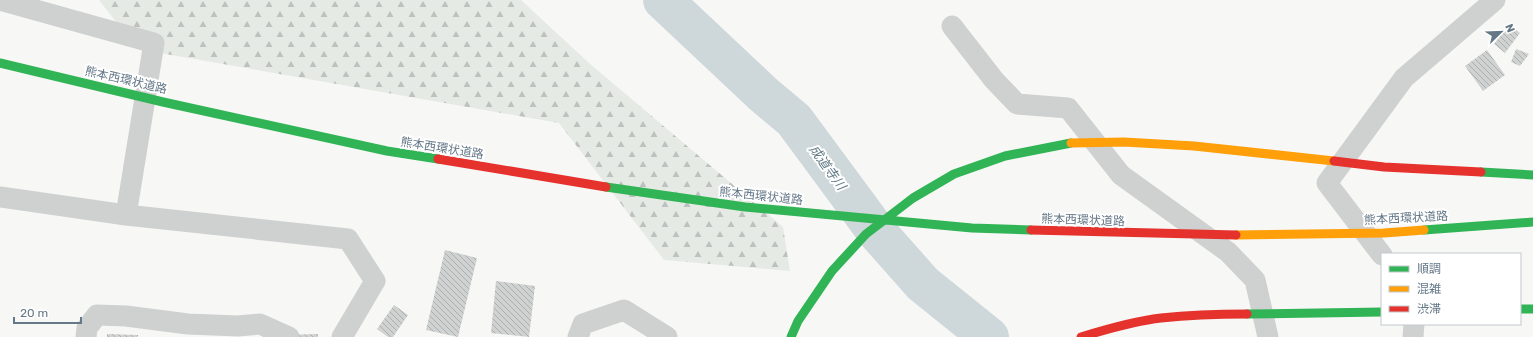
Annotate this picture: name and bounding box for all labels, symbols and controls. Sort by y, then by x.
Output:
north arrow [1481,12,1521,52]
text: N [1502,22,1517,35]
street label: 熊本西環状道路 [83,64,169,96]
street label: 熊本西環状道路 [399,135,485,161]
water label: 成道寺川 [806,142,850,194]
street label: 熊本西環状道路 [718,185,804,207]
street label: 熊本西環状道路 [1364,209,1448,227]
street label: 熊本西環状道路 [1041,212,1125,228]
legend [1381,253,1521,325]
text: 順調 [1417,262,1441,276]
text: 混雑 [1417,282,1441,296]
scale bar [14,299,81,325]
text: 渋滞 [1417,302,1441,316]
text: 20 m [20,306,48,320]

